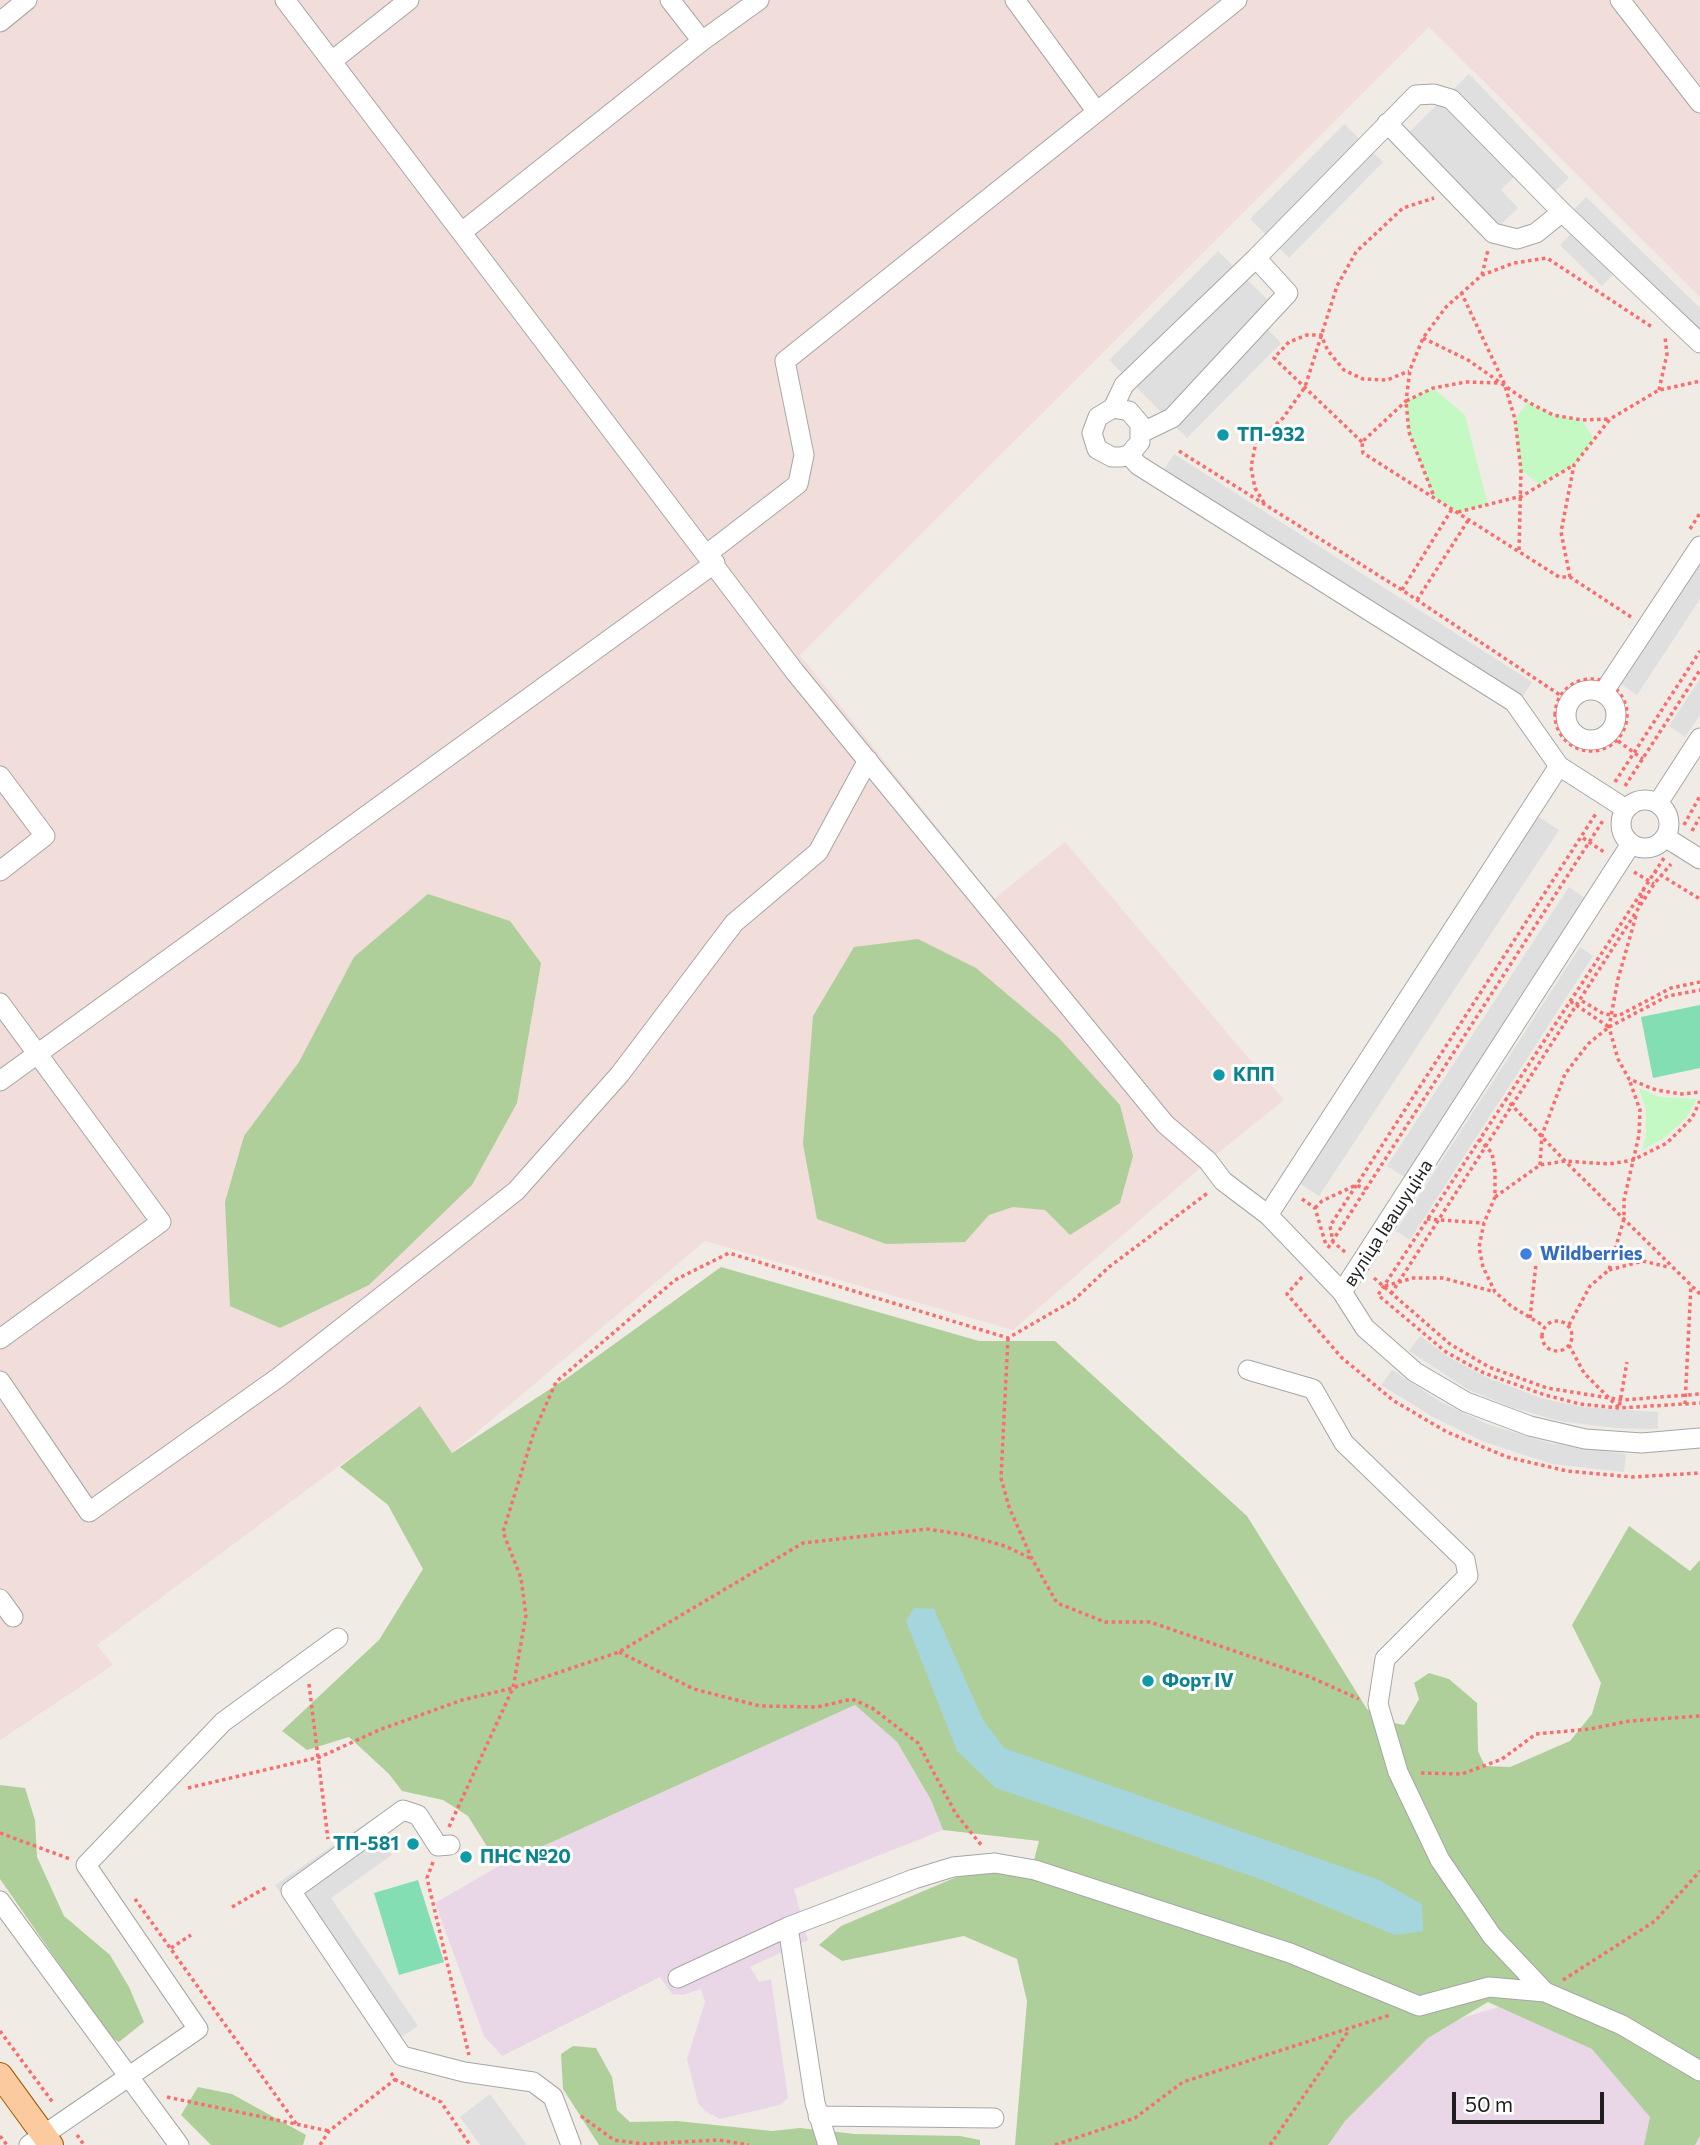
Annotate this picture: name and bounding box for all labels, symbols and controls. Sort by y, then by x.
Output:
place label: ТП-932 [1237,424,1305,446]
marker: ТП-932 [1215,427,1231,443]
place label: КПП [1233,1064,1275,1086]
marker: КПП [1211,1067,1227,1083]
street label: вуліца Івашуціна [1338,1155,1438,1291]
place label: Wildberries [1540,1243,1643,1265]
marker: Wildberries [1518,1246,1534,1262]
place label: Форт IV [1162,1670,1234,1692]
marker: Форт IV [1140,1673,1156,1689]
place label: ТП-581 [333,1833,399,1855]
marker: ТП-581 [405,1836,421,1852]
place label: ПНС №20 [480,1846,571,1868]
marker: ПНС №20 [458,1849,474,1865]
scale bar [1455,2078,1607,2122]
text: 50 m [1465,2091,1513,2116]

